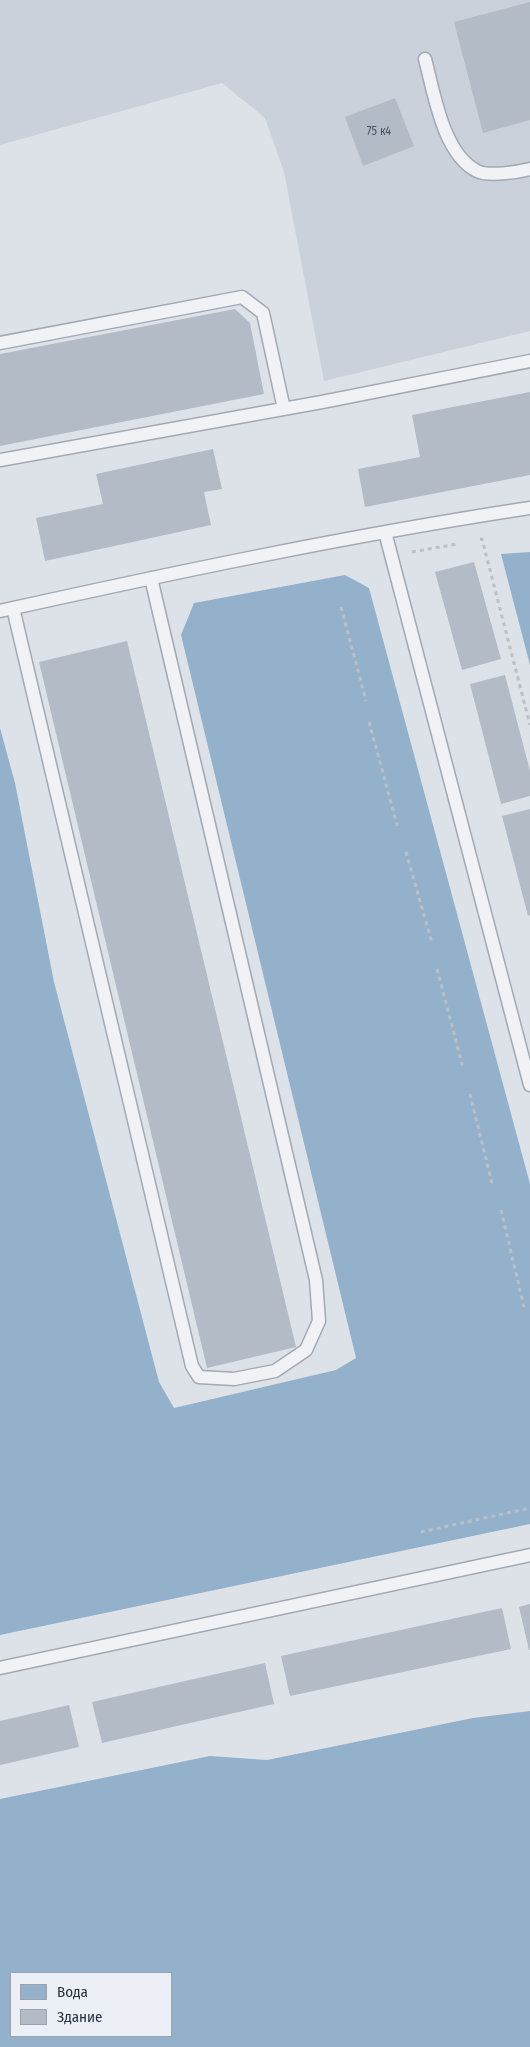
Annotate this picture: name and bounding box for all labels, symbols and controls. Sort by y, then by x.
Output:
house number: 75 к4 [367,125,391,139]
legend [10,1972,172,2037]
text: Вода [57,1983,88,2001]
text: Здание [57,2008,103,2026]

